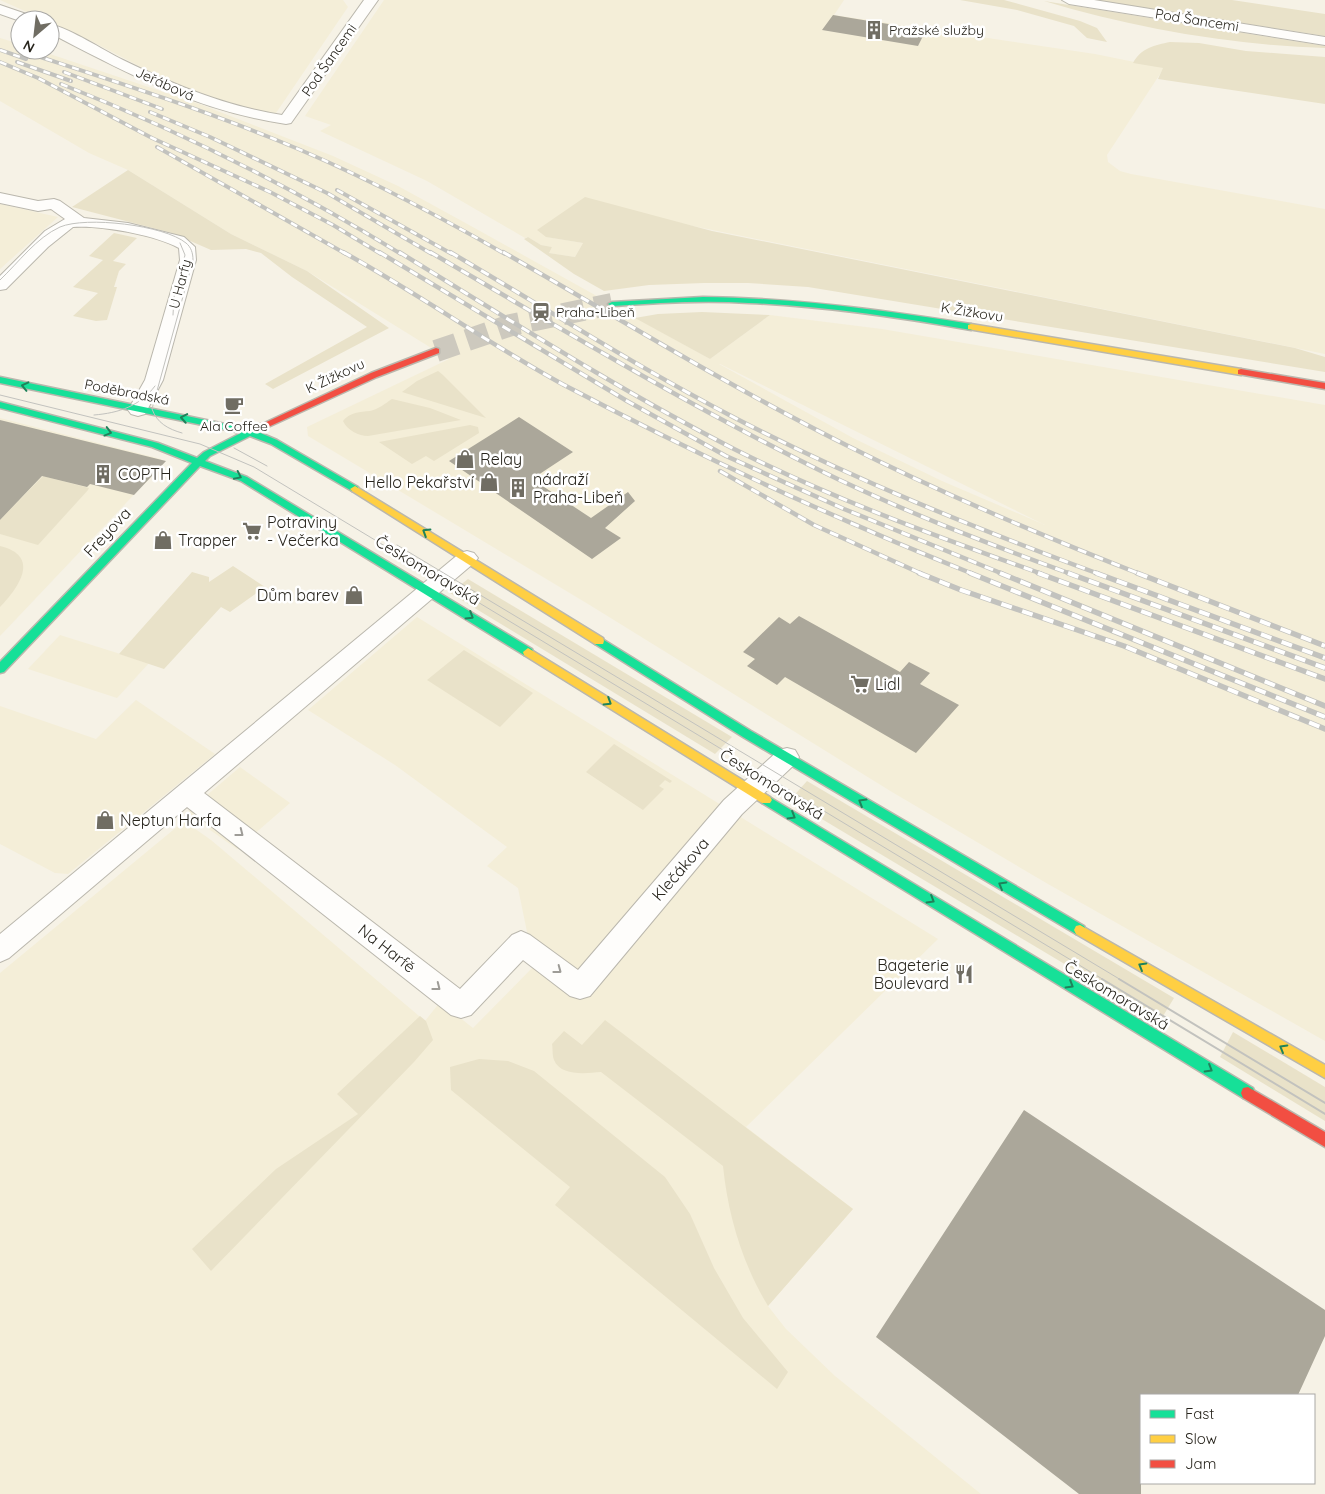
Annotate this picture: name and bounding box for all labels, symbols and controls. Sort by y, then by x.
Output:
street label: Pod Šancemi [1154,5,1240,35]
north arrow [10,10,60,60]
building icon: Pražské služby [863,19,885,41]
street label: Pod Šancemi [297,20,361,100]
place label: Pražské služby [889,21,984,39]
text: N [20,36,38,57]
street label: Jeřábová [133,63,197,105]
street label: U Harfy [165,257,195,311]
street label: K Žižkovu [940,298,1004,326]
station icon: Praha-Libeň [530,301,552,323]
place label: Praha-Libeň [556,303,635,321]
street label: K Žižkovu [303,355,367,397]
street label: Poděbradská [83,375,171,409]
one-way arrow [21,381,30,392]
cafe icon: Ala Coffee [223,394,245,416]
one-way arrow [180,414,189,424]
place label: Ala Coffee [200,417,268,435]
one-way arrow [104,426,113,437]
shop icon: Relay [454,448,476,470]
place label: Relay [480,449,522,469]
building icon: COPTH [92,463,114,485]
place label: COPTH [118,464,171,484]
place label: nádraží Praha-Libeň [533,469,623,507]
one-way arrow [233,470,242,480]
shop icon: Hello Pekařství [478,471,500,493]
place label: Hello Pekařství [365,472,475,492]
building icon: nádraží Praha-Libeň [507,477,529,499]
street label: Freyova [79,503,135,561]
place label: Potraviny - Večerka [267,512,339,550]
supermarket icon: Potraviny - Večerka [241,520,263,542]
shop icon: Trapper [152,529,174,551]
one-way arrow [422,529,431,539]
place label: Trapper [178,530,237,550]
street label: Českomoravská [372,531,484,609]
shop icon: Dům barev [343,584,365,606]
place label: Dům barev [257,585,339,605]
one-way arrow [465,609,474,619]
supermarket icon: Lidl [849,673,871,695]
place label: Lidl [875,674,900,694]
one-way arrow [603,695,612,705]
street label: Českomoravská [716,744,828,824]
one-way arrow [858,799,867,809]
shop icon: Neptun Harfa [94,809,116,831]
one-way arrow [787,809,796,819]
place label: Neptun Harfa [120,810,221,830]
one-way arrow [234,827,244,836]
street label: Klečákova [647,833,713,905]
one-way arrow [998,881,1007,891]
one-way arrow [926,894,935,904]
street label: Na Harfě [354,919,420,977]
place label: Bageterie Boulevard [874,955,949,993]
street label: Českomoravská [1061,956,1173,1034]
one-way arrow [1139,962,1148,972]
restaurant icon: Bageterie Boulevard [953,963,975,985]
one-way arrow [552,965,561,973]
one-way arrow [1064,978,1073,988]
one-way arrow [431,981,440,989]
one-way arrow [1279,1044,1288,1054]
one-way arrow [1203,1063,1212,1073]
legend [1140,1394,1315,1484]
text: Fast [1185,1404,1214,1423]
text: Slow [1185,1429,1217,1448]
text: Jam [1185,1454,1216,1473]

